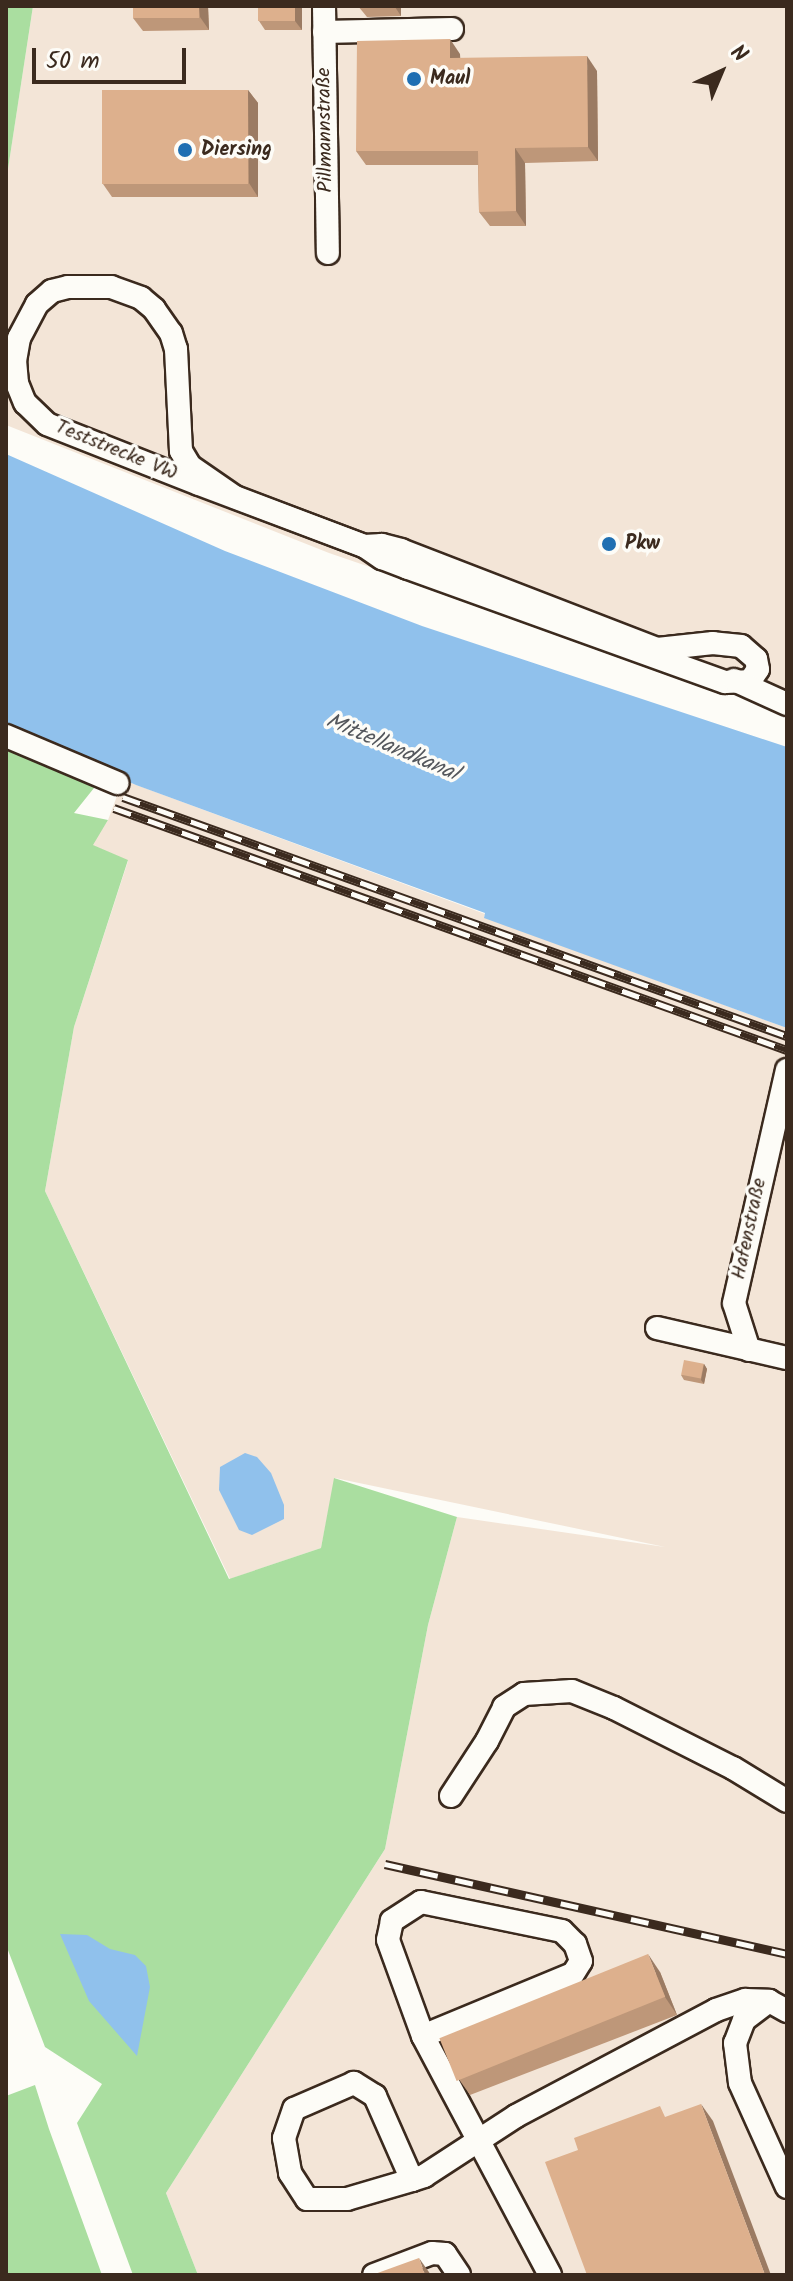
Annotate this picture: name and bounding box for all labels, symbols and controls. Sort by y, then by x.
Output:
scale bar [36,32,190,82]
north arrow [681,32,761,112]
text: N [721,37,755,72]
text: 50 m [46,42,100,81]
street label: Pillmannstraße [313,67,339,193]
place label: Maul [430,67,470,91]
marker: Maul [405,70,423,88]
place label: Diersing [201,138,272,162]
marker: Diersing [176,141,194,159]
street label: Teststrecke VW [52,416,180,486]
place label: Pkw [625,532,660,556]
marker: Pkw [600,535,618,553]
water label: Mittellandkanal [322,708,462,788]
street label: Hafenstraße [728,1176,772,1282]

